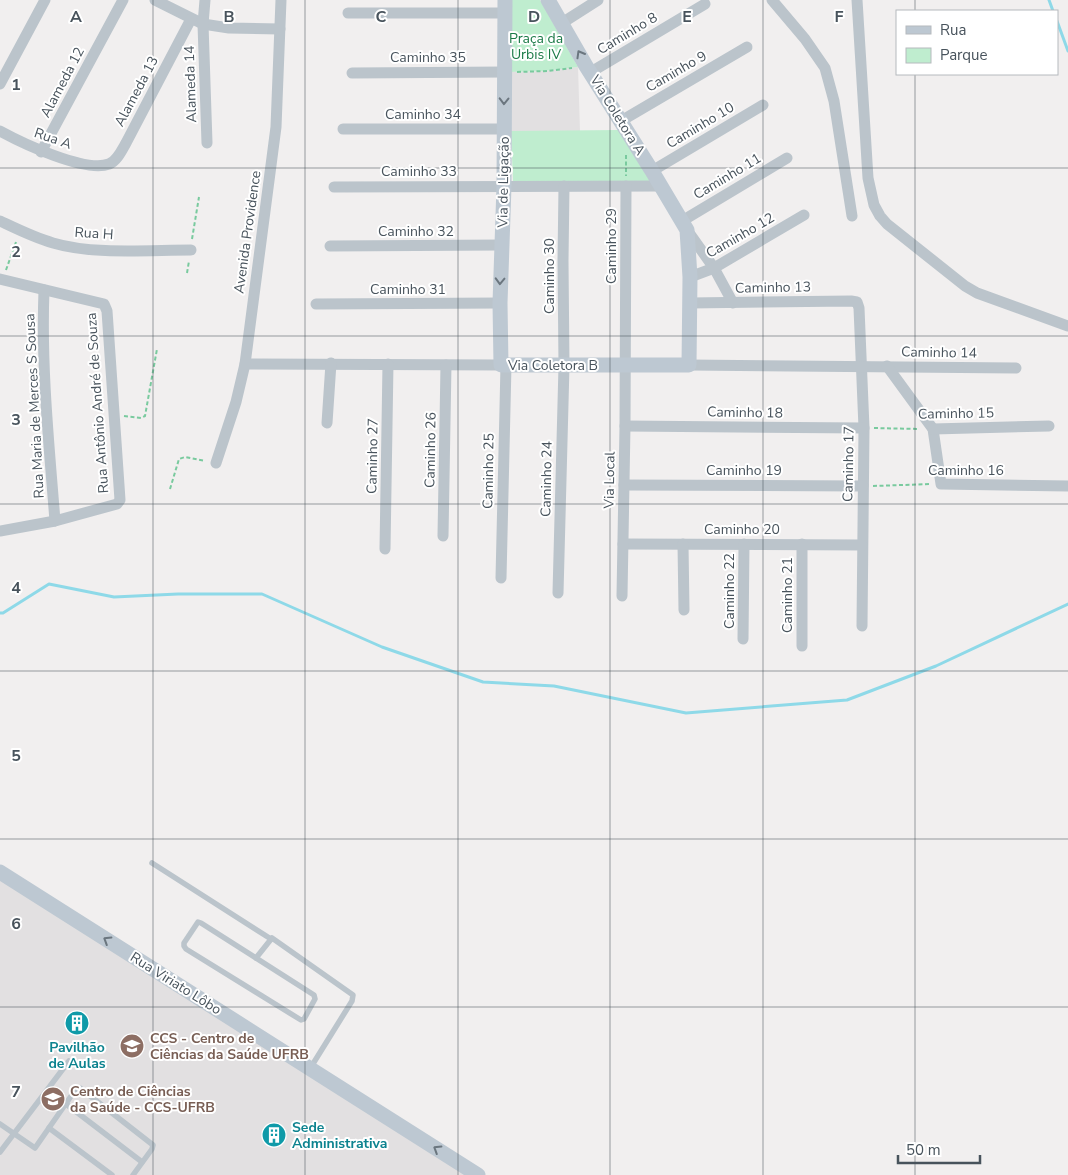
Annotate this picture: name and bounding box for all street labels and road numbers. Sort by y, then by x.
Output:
street label: Caminho 8 [593,8,661,59]
street label: Alameda 12 [36,44,89,121]
street label: Alameda 14 [180,45,201,123]
street label: Caminho 9 [642,46,710,97]
street label: Caminho 35 [390,48,466,67]
street label: Alameda 13 [110,53,163,130]
street label: Via Coletora A [585,71,650,159]
street label: Caminho 10 [663,98,738,153]
street label: Caminho 34 [385,105,461,124]
street label: Rua A [32,123,74,154]
street label: Via de Ligação [493,136,514,229]
street label: Caminho 11 [690,149,765,204]
street label: Caminho 33 [381,162,457,181]
street label: Avenida Providence [229,169,266,295]
street label: Caminho 29 [602,208,621,284]
street label: Caminho 12 [703,208,778,263]
street label: Caminho 32 [378,222,454,241]
street label: Rua H [74,223,114,244]
street label: Caminho 30 [540,238,559,314]
street label: Caminho 13 [735,277,811,298]
street label: Caminho 31 [370,280,446,299]
street label: Rua Antônio André de Souza [82,312,113,494]
street label: Rua Maria de Merces S Sousa [20,313,49,499]
street label: Caminho 14 [901,342,977,363]
street label: Via Coletora B [507,356,598,375]
street label: Caminho 18 [707,402,783,423]
street label: Caminho 15 [918,403,994,424]
street label: Caminho 26 [420,412,441,488]
street label: Caminho 27 [362,418,383,494]
street label: Caminho 17 [838,426,859,502]
street label: Caminho 25 [478,433,499,509]
street label: Caminho 24 [536,441,557,517]
street label: Via Local [599,450,620,510]
street label: Caminho 19 [706,461,782,480]
street label: Caminho 16 [928,461,1004,480]
street label: Caminho 20 [704,520,780,539]
street label: Caminho 22 [720,553,739,629]
street label: Caminho 21 [778,557,797,633]
street label: Rua Viriato Lôbo [126,948,225,1019]

